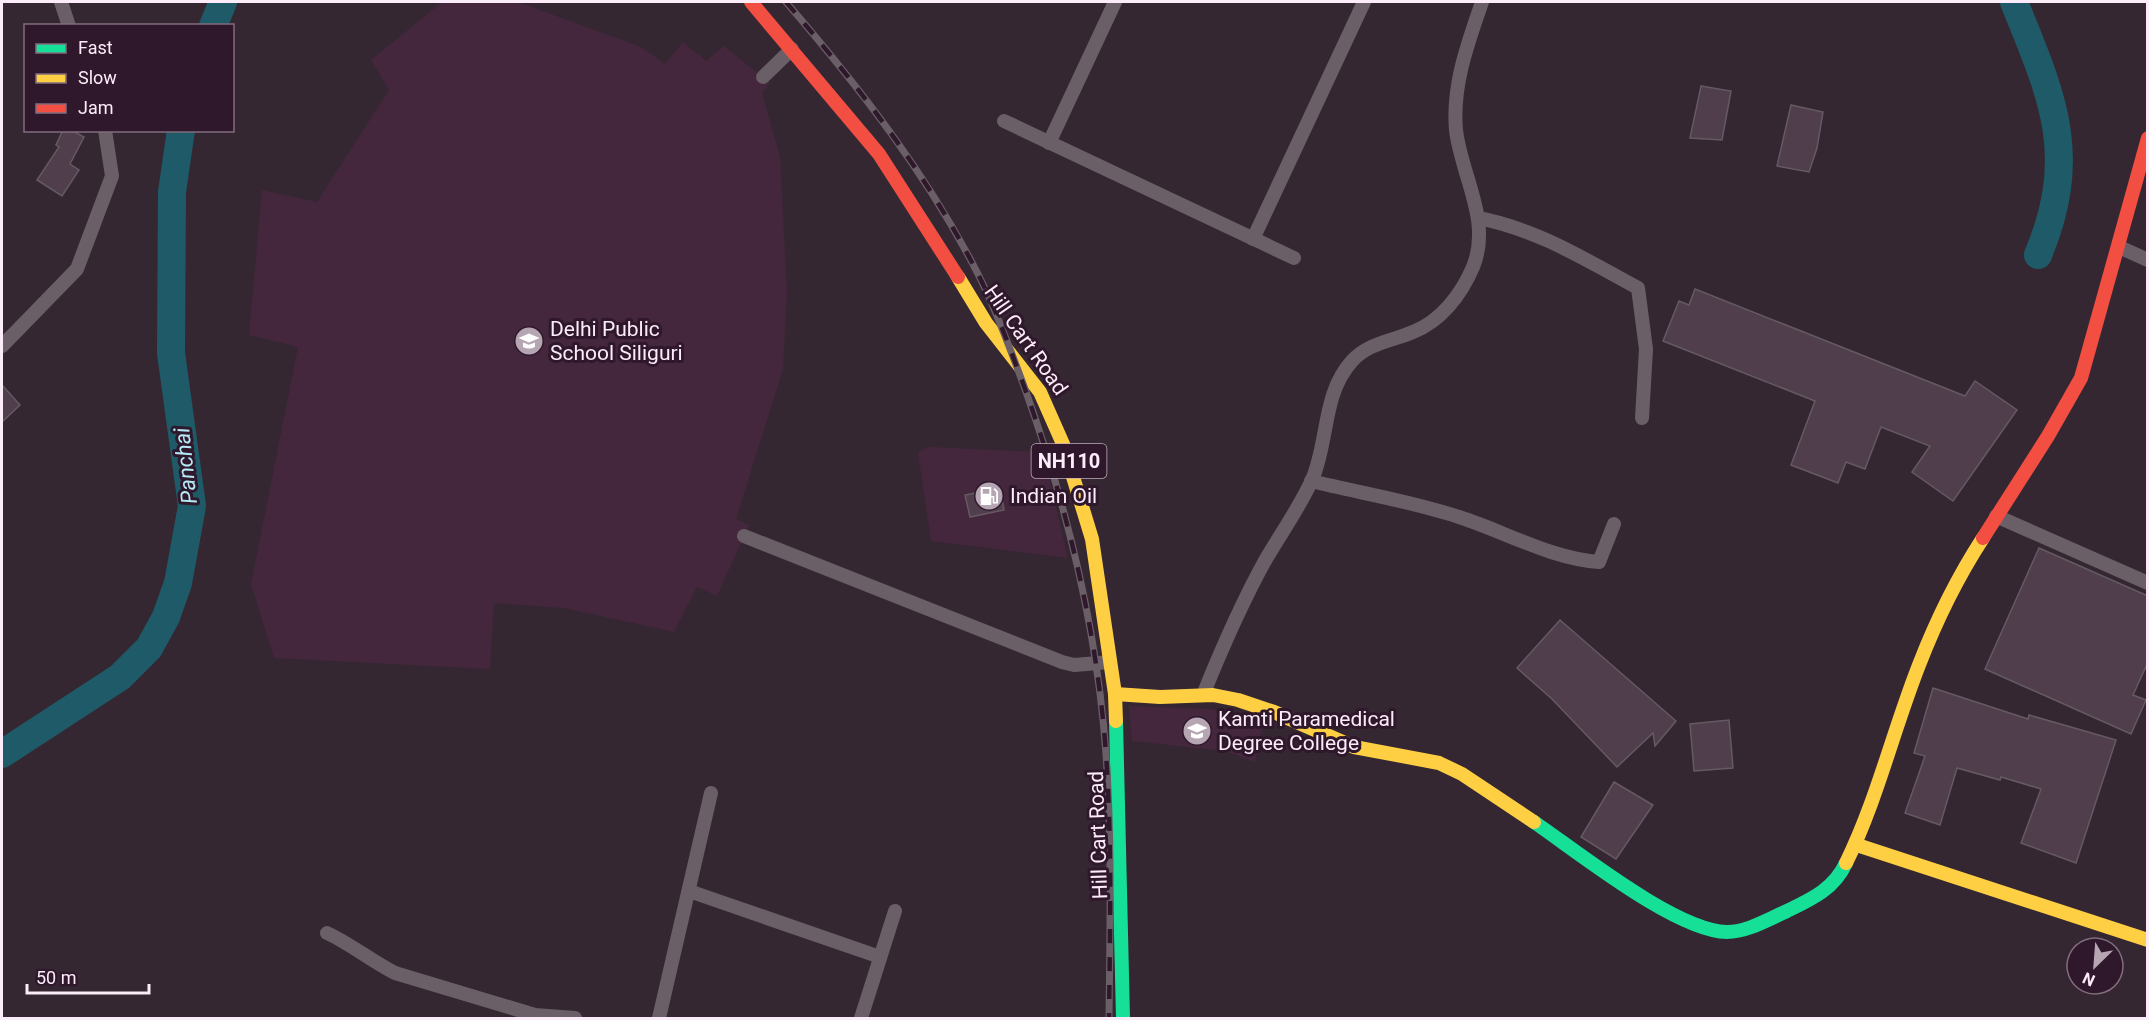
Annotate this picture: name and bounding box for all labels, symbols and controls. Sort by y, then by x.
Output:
legend [24,24,234,132]
text: Fast [78,37,113,58]
text: Slow [78,67,117,88]
text: Jam [78,97,114,118]
street label: Hill Cart Road [979,280,1073,400]
place label: Delhi Public School Siliguri [550,317,683,365]
school or university icon: Delhi Public School Siliguri [513,325,545,357]
water label: Panchai [169,426,202,505]
road number: NH110 [1032,444,1106,478]
fuel station icon: Indian Oil [973,480,1005,512]
place label: Indian Oil [1010,484,1097,508]
place label: Kamti Paramedical Degree College [1218,707,1395,755]
school or university icon: Kamti Paramedical Degree College [1181,715,1213,747]
street label: Hill Cart Road [1084,770,1112,900]
north arrow [2065,936,2125,996]
scale bar [27,957,148,995]
text: 50 m [36,967,76,988]
text: N [2080,968,2098,990]

